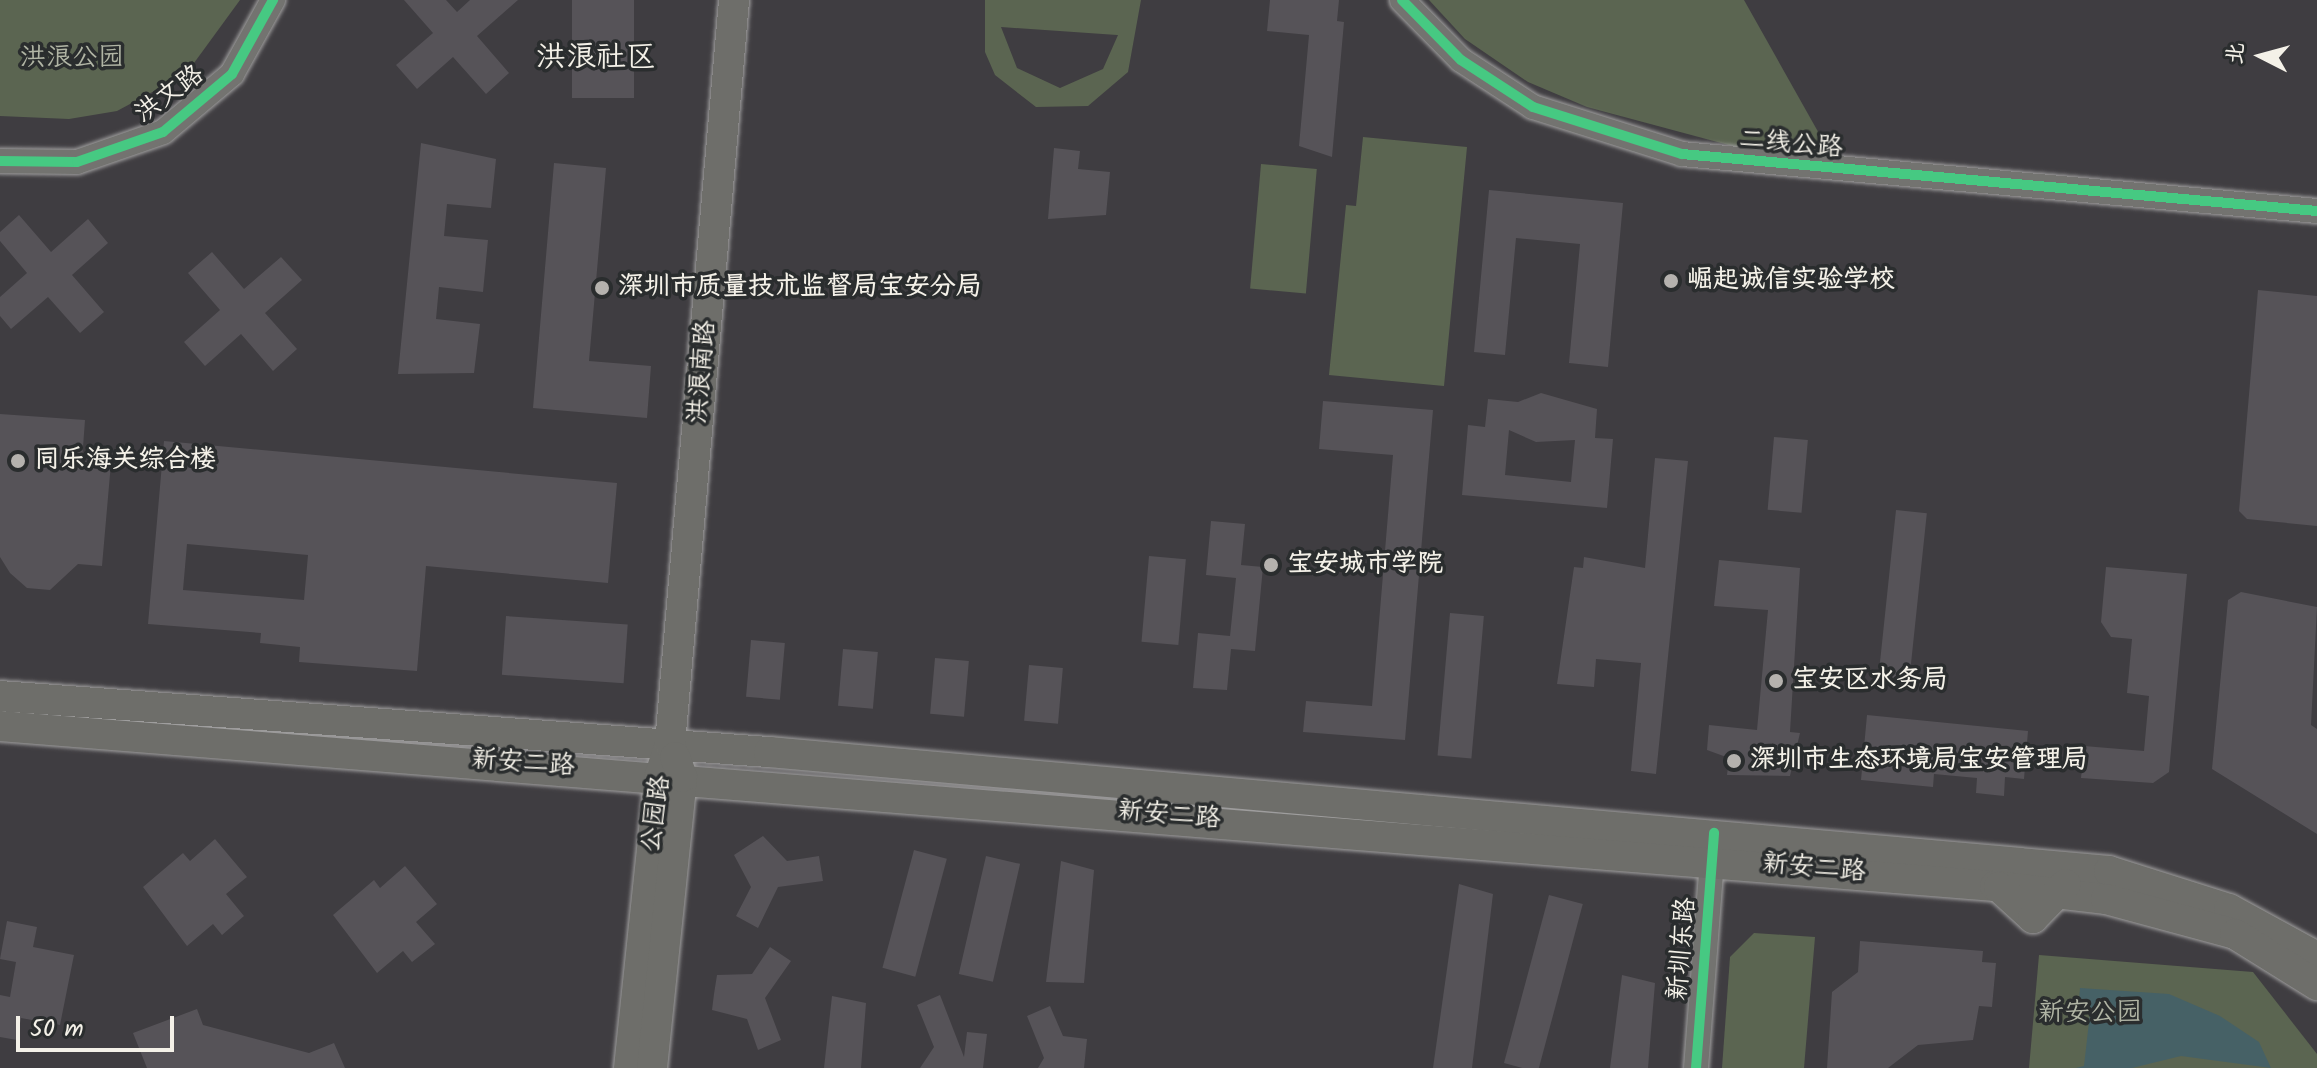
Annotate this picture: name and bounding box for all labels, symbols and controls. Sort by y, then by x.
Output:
north arrow [2221,16,2301,96]
district label: 洪浪社区 [536,40,656,76]
text: 北 [2218,41,2255,66]
park label: 洪浪公园 [20,43,124,75]
street label: 洪文路 [129,59,211,131]
street label: 二线公路 [1738,125,1844,165]
place label: 崛起诚信实验学校 [1687,265,1895,297]
place label: 深圳市质量技术监督局宝安分局 [618,272,982,304]
marker: 崛起诚信实验学校 [1662,272,1680,290]
marker: 深圳市质量技术监督局宝安分局 [593,279,611,297]
street label: 洪浪南路 [683,319,723,425]
place label: 同乐海关综合楼 [34,445,216,477]
marker: 同乐海关综合楼 [9,452,27,470]
place label: 宝安城市学院 [1287,549,1443,581]
marker: 宝安城市学院 [1262,556,1280,574]
place label: 宝安区水务局 [1792,665,1948,697]
marker: 宝安区水务局 [1767,672,1785,690]
street label: 新安二路 [470,745,576,783]
place label: 深圳市生态环境局宝安管理局 [1750,745,2088,777]
marker: 深圳市生态环境局宝安管理局 [1725,752,1743,770]
street label: 公园路 [636,773,678,855]
street label: 新安二路 [1116,796,1222,836]
street label: 新安二路 [1761,849,1867,889]
street label: 新圳东路 [1663,896,1703,1002]
park label: 新安公园 [2038,998,2142,1030]
scale bar [20,1000,178,1050]
text: 50 m [30,1010,84,1049]

